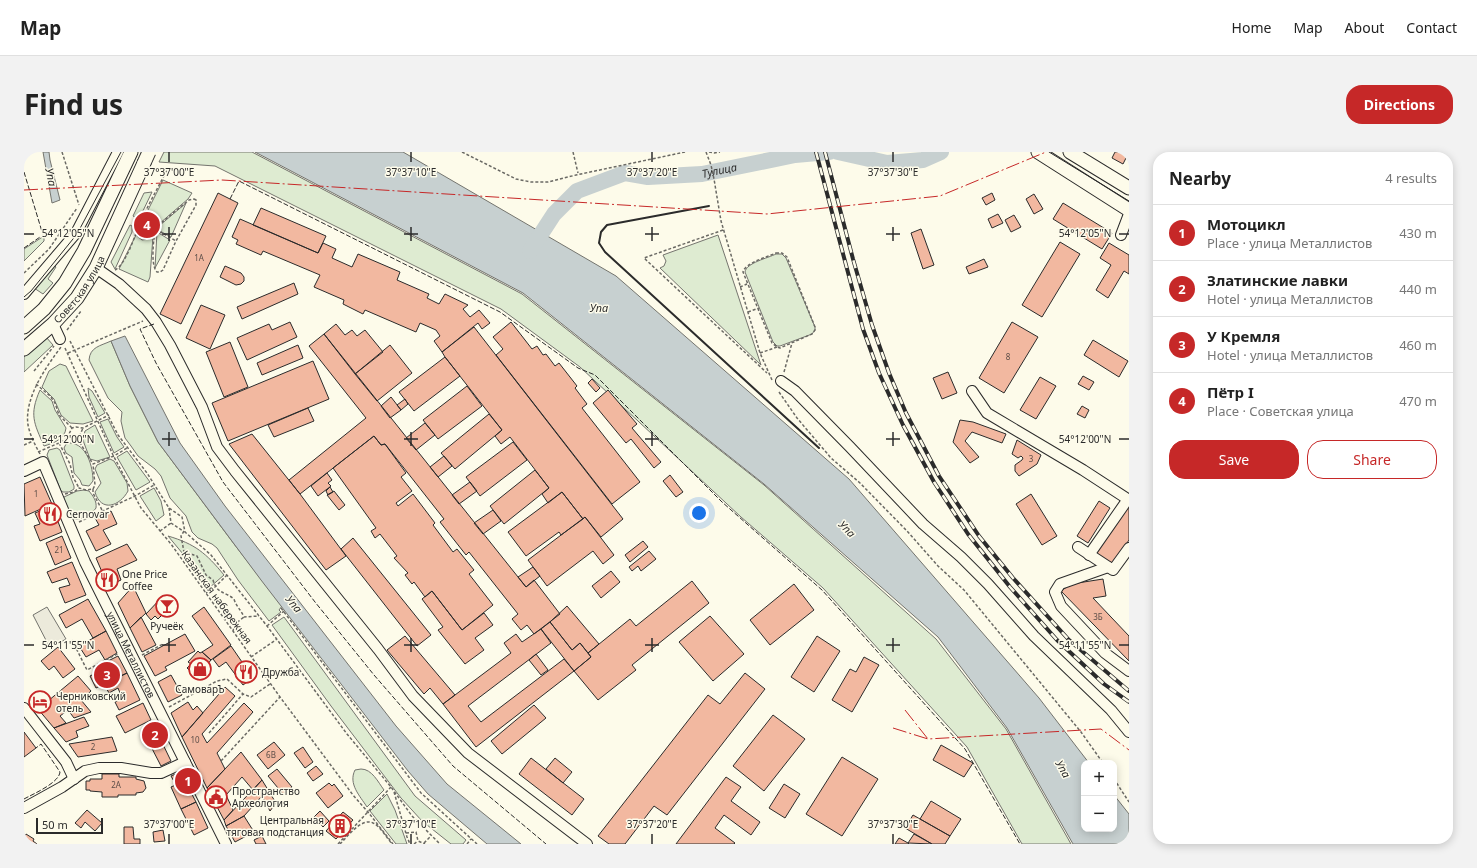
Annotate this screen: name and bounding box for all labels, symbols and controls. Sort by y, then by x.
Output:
text: Map [20,15,61,41]
text: Home [1232,18,1271,37]
text: Map [1293,18,1323,37]
text: About [1345,18,1384,37]
text: Contact [1406,18,1457,37]
text: Find us [24,85,123,123]
button: Directions [1346,85,1453,124]
water label: Тулица [700,159,738,181]
text: 37°37'00"E [144,165,194,179]
text: 37°37'10"E [386,165,436,179]
text: 37°37'20"E [627,165,677,179]
text: 37°37'30"E [868,165,918,179]
water label: Упа [42,166,61,187]
text: Nearby [1169,167,1231,190]
text: 4 results [1385,169,1437,187]
pin: 4 [134,210,160,240]
text: Мотоцикл [1207,214,1286,234]
text: 1 [1178,224,1186,242]
text: 430 m [1399,224,1437,242]
text: 54°12'05"N [42,226,94,240]
text: 54°12'05"N [1059,226,1111,240]
text: Place · улица Металлистов [1207,234,1372,252]
house number: 1А [194,252,205,263]
street label: Советская улица [50,253,108,326]
text: Златинские лавки [1207,270,1348,290]
text: 2 [1178,280,1186,298]
text: 440 m [1399,280,1437,298]
text: Hotel · улица Металлистов [1207,290,1373,308]
water label: Упа [590,300,608,315]
text: У Кремля [1207,326,1280,346]
text: 3 [1178,336,1186,354]
text: 460 m [1399,336,1437,354]
text: Hotel · улица Металлистов [1207,346,1373,364]
house number: 8 [1006,351,1011,362]
text: Пётр I [1207,382,1254,402]
text: 4 [1178,392,1186,410]
text: 470 m [1399,392,1437,410]
text: Place · Советская улица [1207,402,1354,420]
text: 54°12'00"N [42,432,94,446]
text: 54°12'00"N [1059,432,1111,446]
button: Save [1169,440,1299,479]
button: Share [1307,440,1437,479]
house number: 3 [1029,453,1034,464]
house number: 1 [34,488,38,499]
restaurant icon: Cernovar [37,501,63,527]
your location [689,503,709,523]
place label: Cernovar [66,507,109,521]
water label: Упа [836,517,859,540]
house number: 21 [54,544,64,555]
street label: Казанская набережная [178,548,256,646]
restaurant icon: One Price Coffee [94,567,120,593]
place label: One Price Coffee [122,567,168,593]
water label: Упа [283,592,306,616]
bar icon: Ручеёк [154,593,180,619]
street label: улица Металлистов [104,609,159,700]
house number: 3Б [1093,611,1103,622]
place label: Ручеёк [150,619,184,633]
text: 54°11'55"N [42,638,94,652]
text: 54°11'55"N [1059,638,1111,652]
shop icon: СамоварЪ [187,656,213,682]
restaurant icon: Дружба [233,659,259,685]
pin: 3 [94,660,120,690]
place label: Дружба [262,665,299,679]
place label: СамоварЪ [175,682,225,696]
hotel icon: Черниковский отель [27,689,53,715]
place label: Черниковский отель [56,689,126,715]
pin: 2 [142,720,168,750]
house number: 10 [190,734,200,745]
house number: 2 [91,741,96,752]
house number: 6В [266,749,276,760]
water label: Упа [1052,757,1074,780]
map controls [1081,760,1117,832]
button: + [1081,760,1117,796]
pin: 1 [175,766,201,796]
house number: 2А [111,779,122,790]
public building icon: Пространство Археология [203,784,229,810]
place label: Пространство Археология [232,784,300,810]
button: − [1081,796,1117,832]
place label: Центральная тяговая подстанция [226,813,324,839]
building icon: Центральная тяговая подстанция [327,813,353,839]
scale bar [36,816,103,835]
text: 50 m [42,817,68,832]
text: 37°37'00"E [144,817,194,831]
text: 37°37'10"E [386,817,436,831]
text: 37°37'20"E [627,817,677,831]
text: 37°37'30"E [868,817,918,831]

